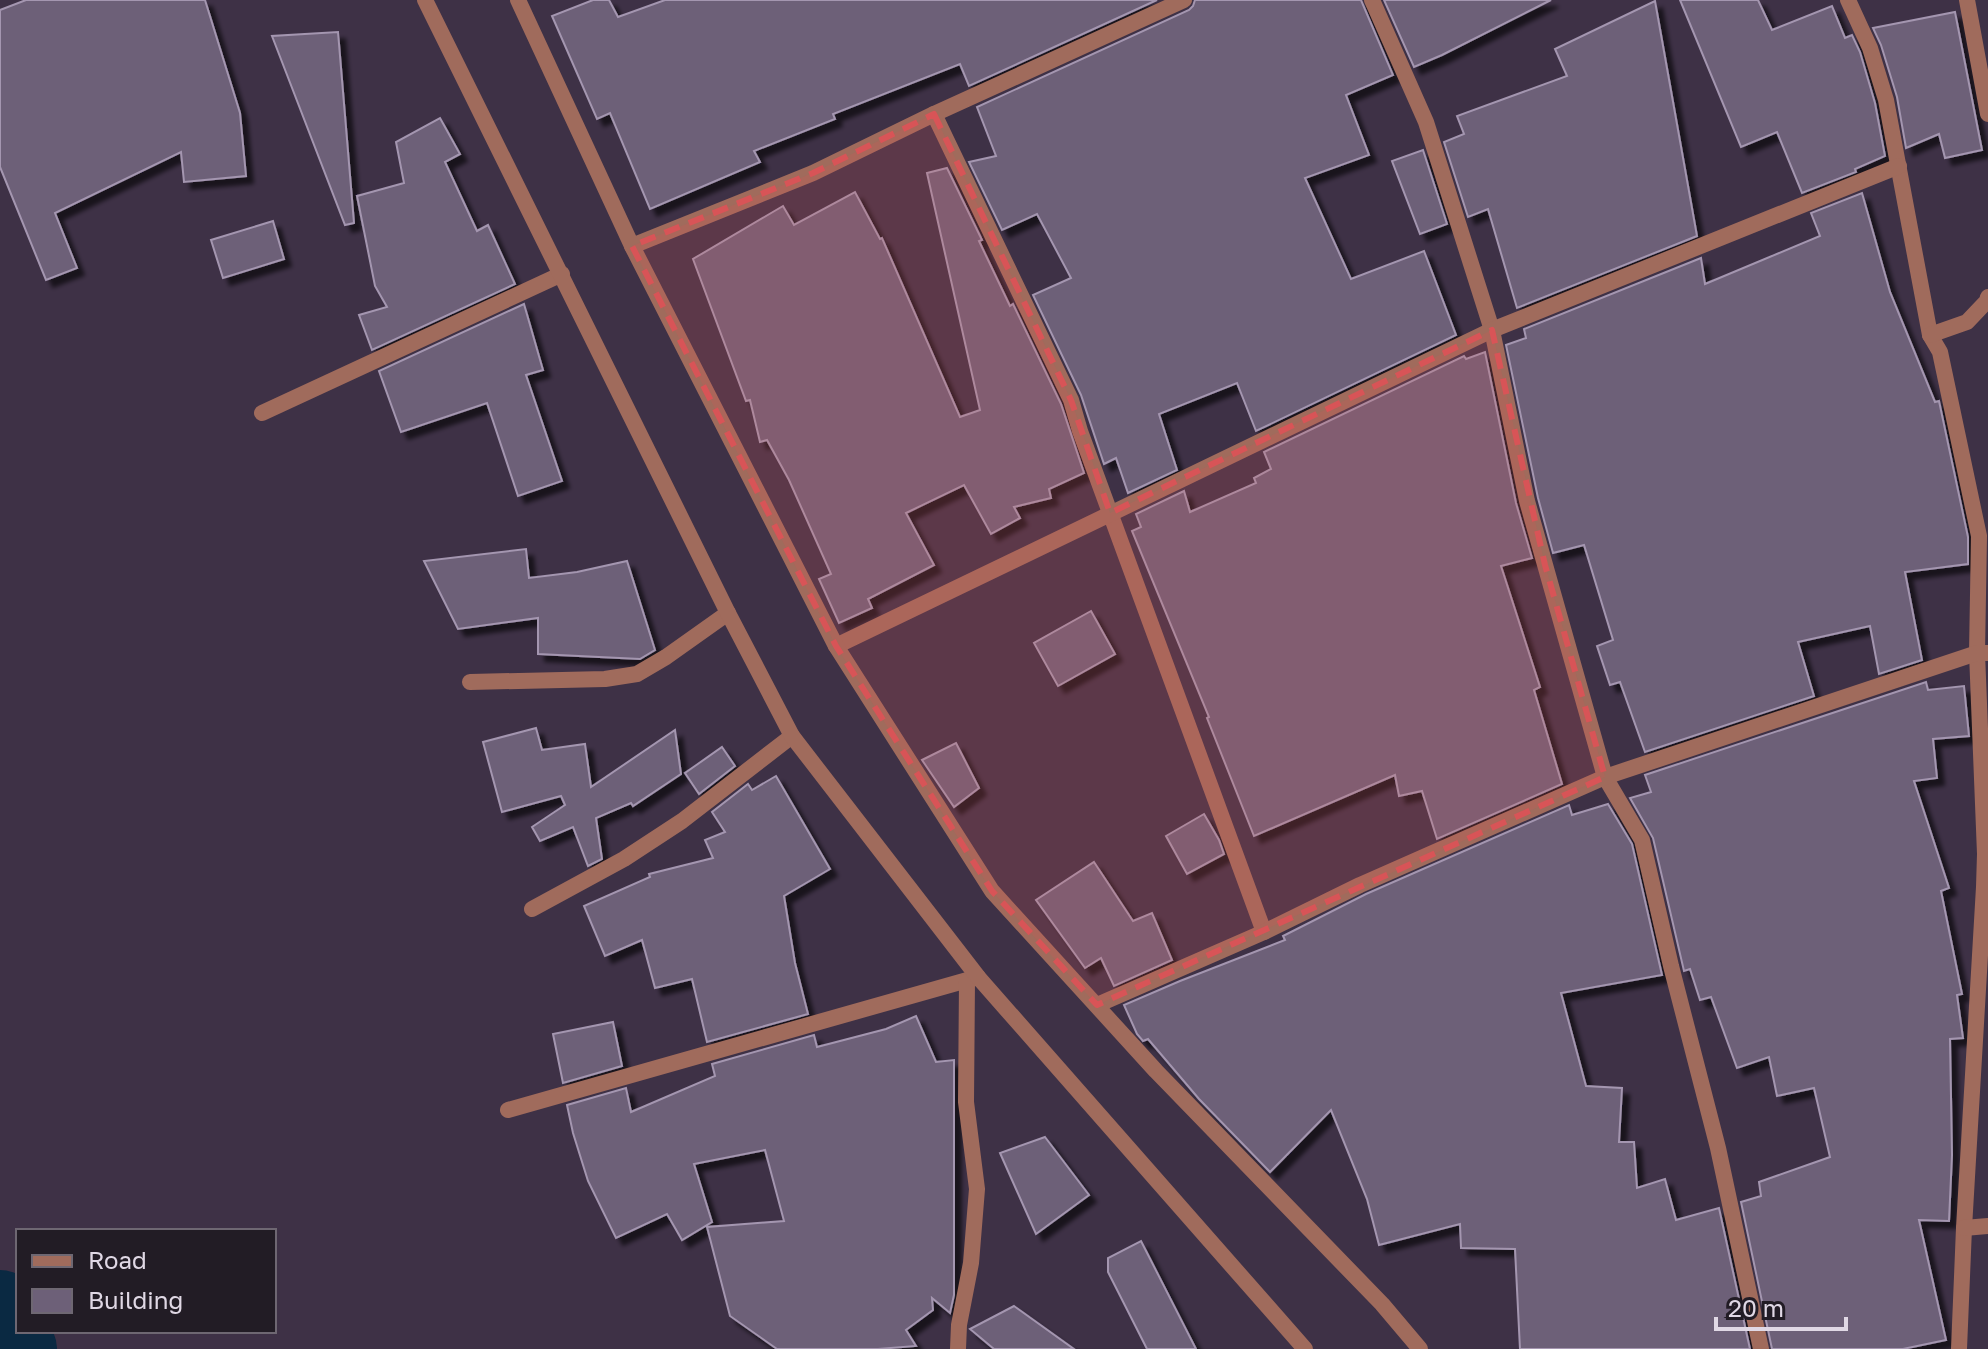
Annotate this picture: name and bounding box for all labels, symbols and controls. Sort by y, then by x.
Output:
legend [16,1229,276,1333]
text: Road [88,1245,147,1274]
scale bar [1716,1281,1846,1331]
text: Building [88,1285,183,1314]
text: 20 m [1728,1293,1784,1322]

